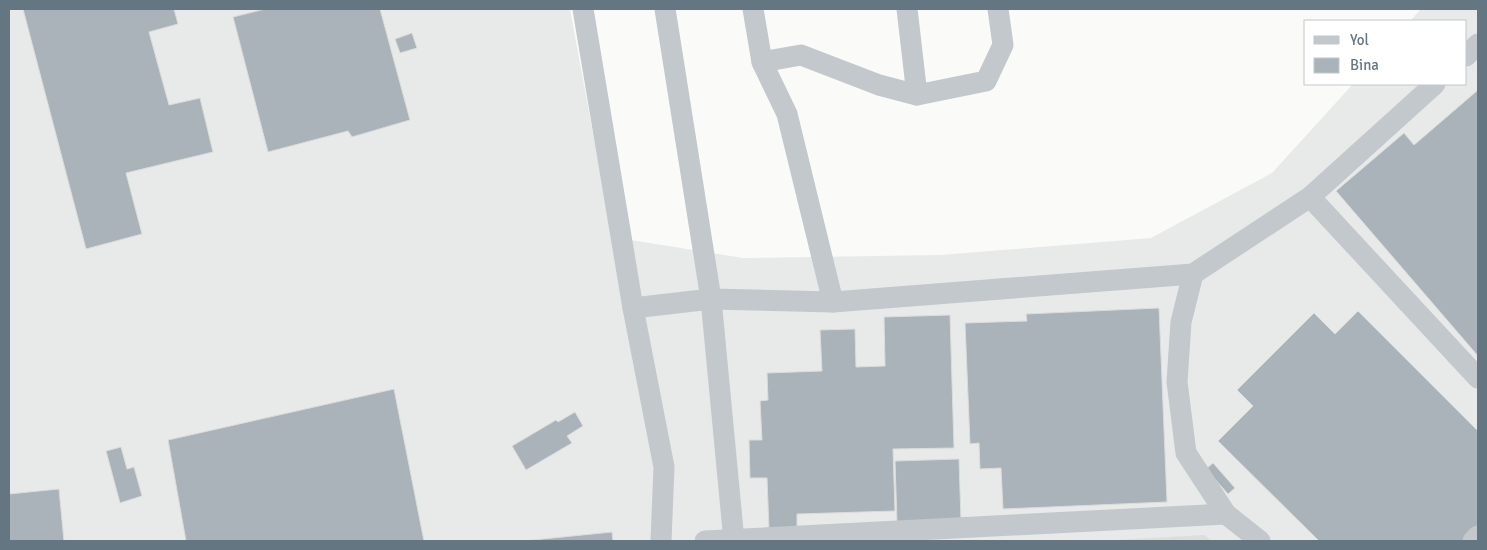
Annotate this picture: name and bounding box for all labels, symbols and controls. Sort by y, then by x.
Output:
legend [1304,20,1467,85]
text: Yol [1350,31,1369,49]
text: Bina [1350,56,1379,74]

